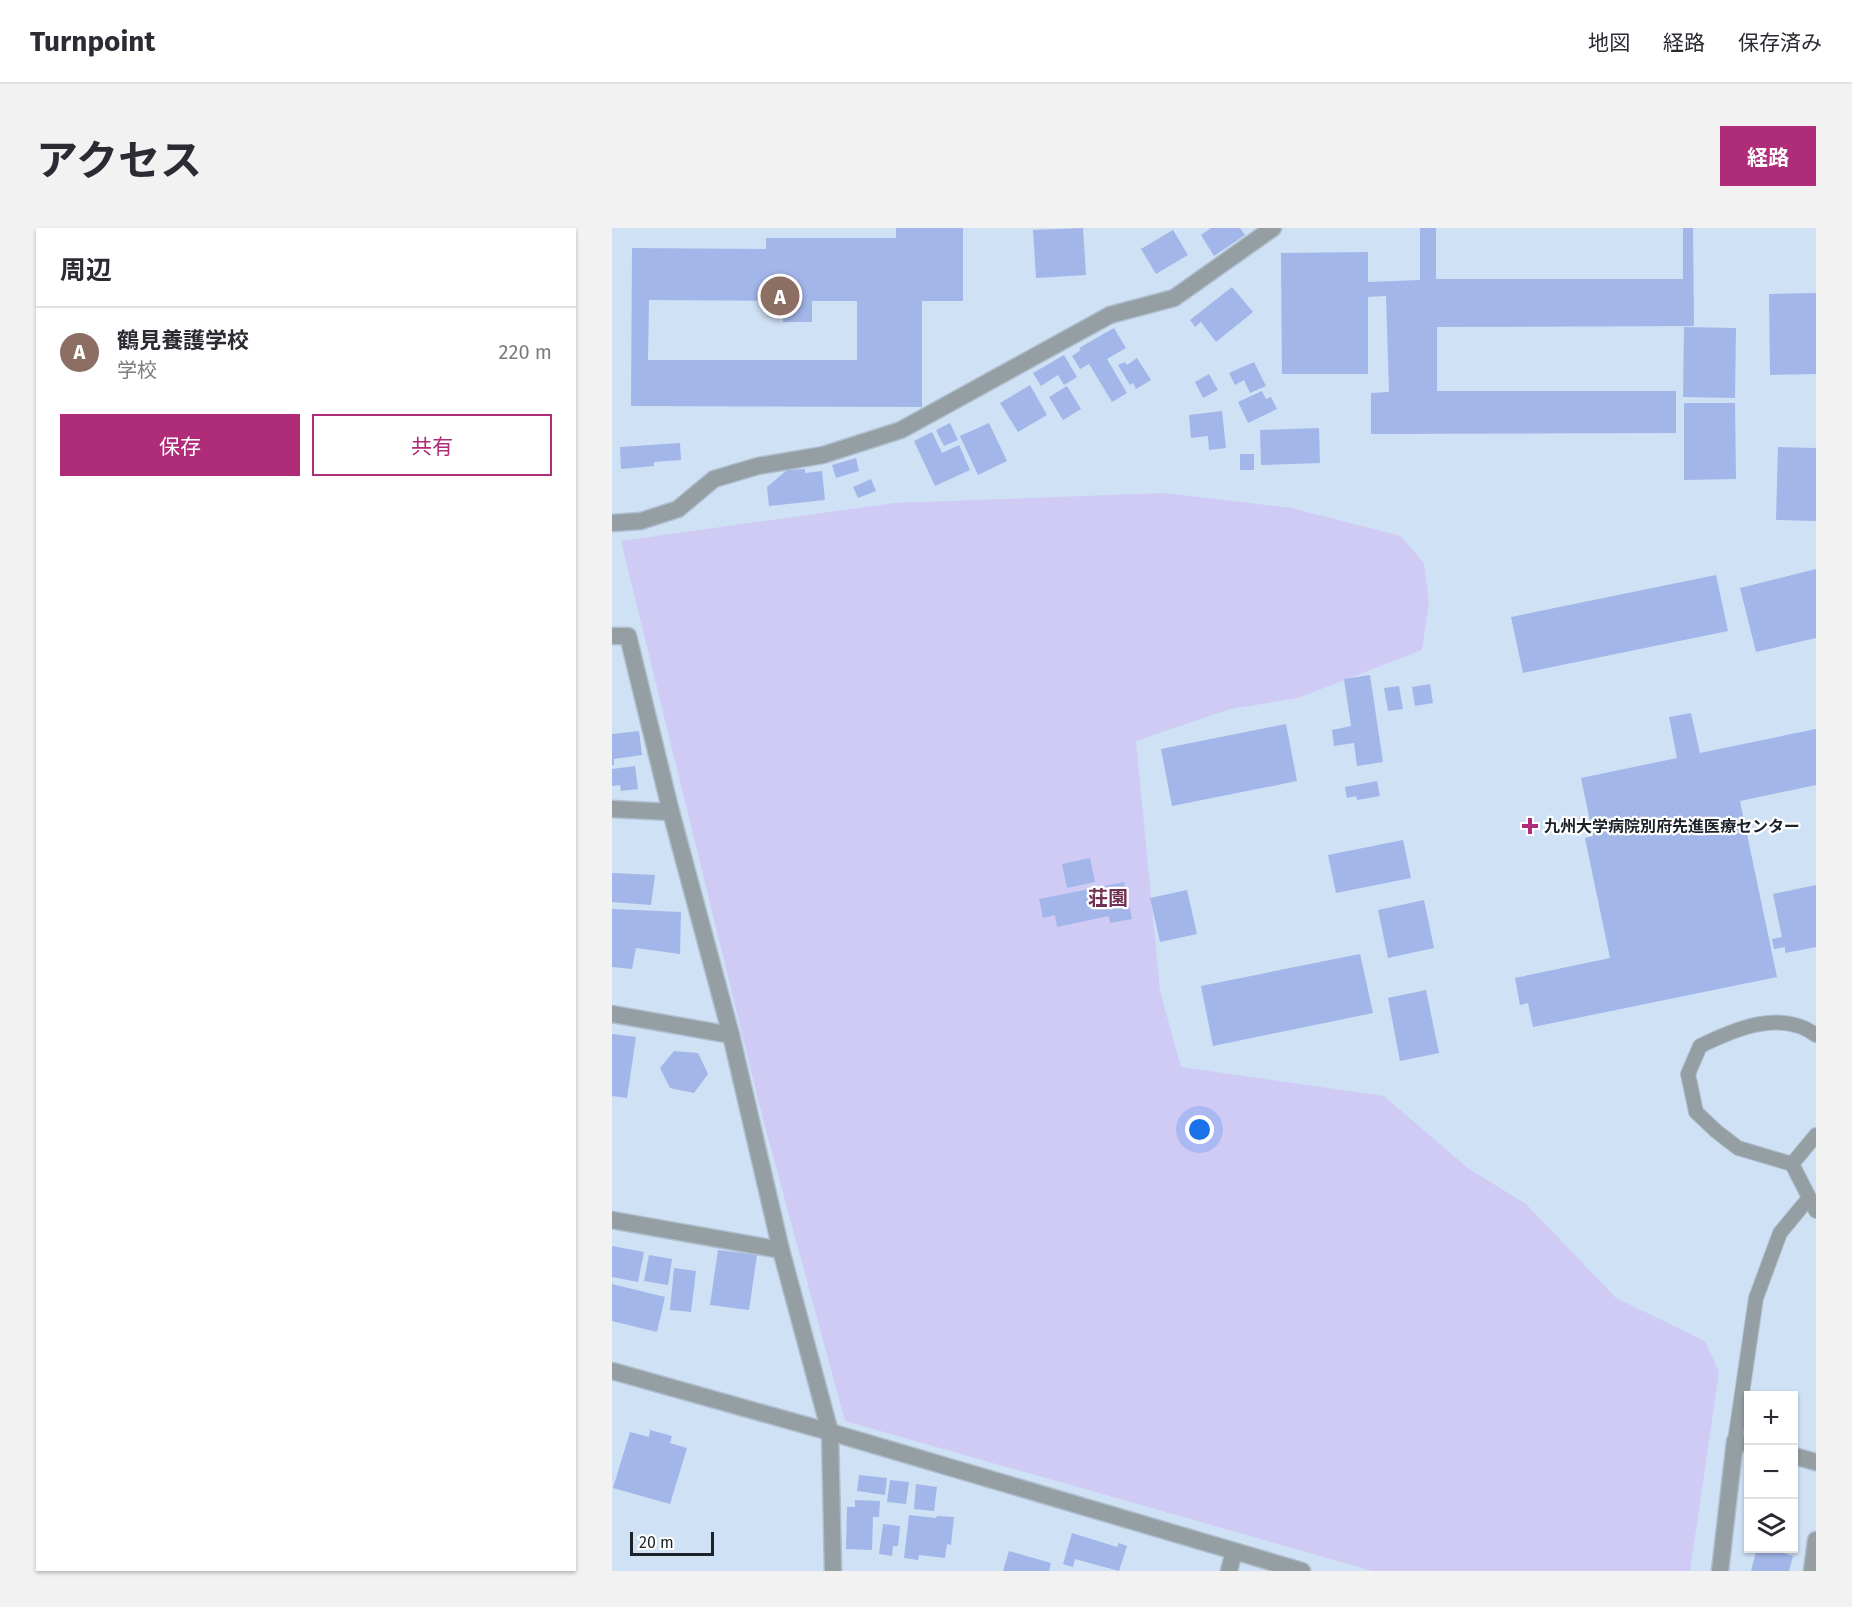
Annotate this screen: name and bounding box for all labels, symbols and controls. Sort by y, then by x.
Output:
text: Turnpoint [30,25,155,58]
text: 地図 [1588,30,1630,56]
text: 経路 [1663,30,1705,56]
text: 保存済み [1738,30,1822,56]
button: 経路 [1720,126,1816,186]
text: アクセス [36,136,202,186]
text: 周辺 [60,255,112,286]
pin: A [760,274,800,318]
text: 鶴見養護学校 [117,327,249,354]
text: A [74,340,85,364]
text: 220 m [499,340,552,364]
text: 学校 [117,358,157,382]
button: 保存 [60,414,300,476]
button: 共有 [312,414,552,476]
marker: 九州大学病院別府先進医療センター [1521,817,1539,835]
place label: 九州大学病院別府先進医療センター [1544,817,1800,836]
district label: 荘園 [1088,886,1128,910]
your location [1185,1115,1214,1144]
map controls [1744,1391,1798,1553]
button: + [1744,1391,1798,1445]
button: − [1744,1445,1798,1499]
button: layers [1744,1499,1798,1553]
scale bar [630,1529,714,1556]
text: 20 m [639,1533,674,1552]

